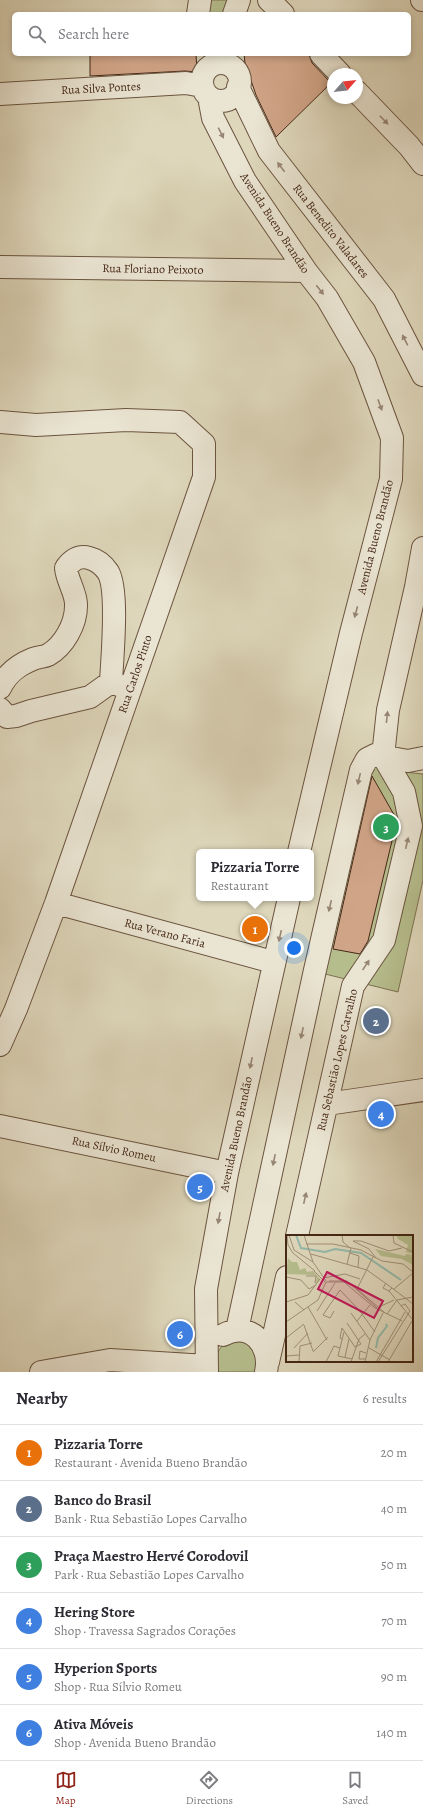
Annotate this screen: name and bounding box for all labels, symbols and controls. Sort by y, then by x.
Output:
search box [12,12,411,56]
icon: search [26,23,48,45]
text: Search here [58,24,129,44]
north arrow [327,68,363,104]
street label: Rua Silva Pontes [61,78,141,98]
one-way arrow [379,115,389,125]
one-way arrow [217,128,224,139]
one-way arrow [277,162,285,172]
street label: Avenida Bueno Brandão [236,169,314,277]
street label: Rua Benedito Valadares [289,181,373,281]
street label: Rua Floriano Peixoto [102,260,204,278]
one-way arrow [316,285,324,295]
one-way arrow [402,335,409,346]
one-way arrow [377,399,383,411]
street label: Avenida Bueno Brandão [353,478,397,597]
one-way arrow [353,606,359,619]
street label: Rua Carlos Pinto [114,633,156,715]
one-way arrow [384,711,390,723]
one-way arrow [356,773,362,786]
pin: 3 [373,812,399,842]
one-way arrow [404,837,410,850]
popup [196,849,314,901]
text: Pizzaria Torre [210,857,300,877]
text: Restaurant [210,877,269,894]
one-way arrow [327,900,333,912]
pin: 1 [242,914,268,944]
street label: Rua Verano Faria [123,915,208,952]
one-way arrow [276,930,282,942]
your location [284,938,304,958]
one-way arrow [362,960,370,971]
street label: Rua Sebastião Lopes Carvalho [313,987,361,1133]
pin: 2 [363,1006,389,1036]
one-way arrow [298,1027,304,1039]
one-way arrow [248,1057,254,1069]
street label: Avenida Bueno Brandão [216,1075,256,1194]
pin: 4 [368,1099,394,1129]
street label: Rua Sílvio Romeu [70,1132,158,1166]
one-way arrow [270,1154,276,1166]
pin: 5 [187,1172,213,1202]
one-way arrow [303,1192,309,1204]
one-way arrow [216,1211,222,1224]
inset map [286,1235,413,1362]
pin: 6 [167,1319,193,1349]
text: Nearby [16,1387,67,1410]
text: 6 results [363,1390,407,1407]
text: Pizzaria Torre [54,1434,143,1454]
text: 1 [27,1444,31,1461]
text: 20 m [381,1444,407,1461]
text: Restaurant · Avenida Bueno Brandão [54,1454,247,1471]
text: Banco do Brasil [54,1490,151,1510]
text: 2 [26,1500,32,1517]
text: 40 m [381,1500,407,1517]
text: Bank · Rua Sebastião Lopes Carvalho [54,1510,247,1527]
text: Praça Maestro Hervé Corodovil [54,1546,248,1566]
text: 3 [26,1556,32,1573]
text: 50 m [381,1556,407,1573]
text: Park · Rua Sebastião Lopes Carvalho [54,1566,244,1583]
text: Hering Store [54,1602,135,1622]
text: 4 [26,1612,32,1629]
text: 70 m [381,1612,407,1629]
text: Shop · Travessa Sagrados Corações [54,1622,236,1639]
text: Hyperion Sports [54,1658,157,1678]
text: 5 [26,1668,32,1685]
text: 90 m [381,1668,407,1685]
text: Shop · Rua Sílvio Romeu [54,1678,182,1695]
text: Ativa Móveis [54,1714,133,1734]
text: 6 [26,1724,32,1741]
text: 140 m [376,1724,407,1741]
text: Shop · Avenida Bueno Brandão [54,1734,216,1751]
tab: Map [55,1769,77,1808]
tab: Directions [186,1769,233,1808]
tab: Saved [342,1769,368,1808]

